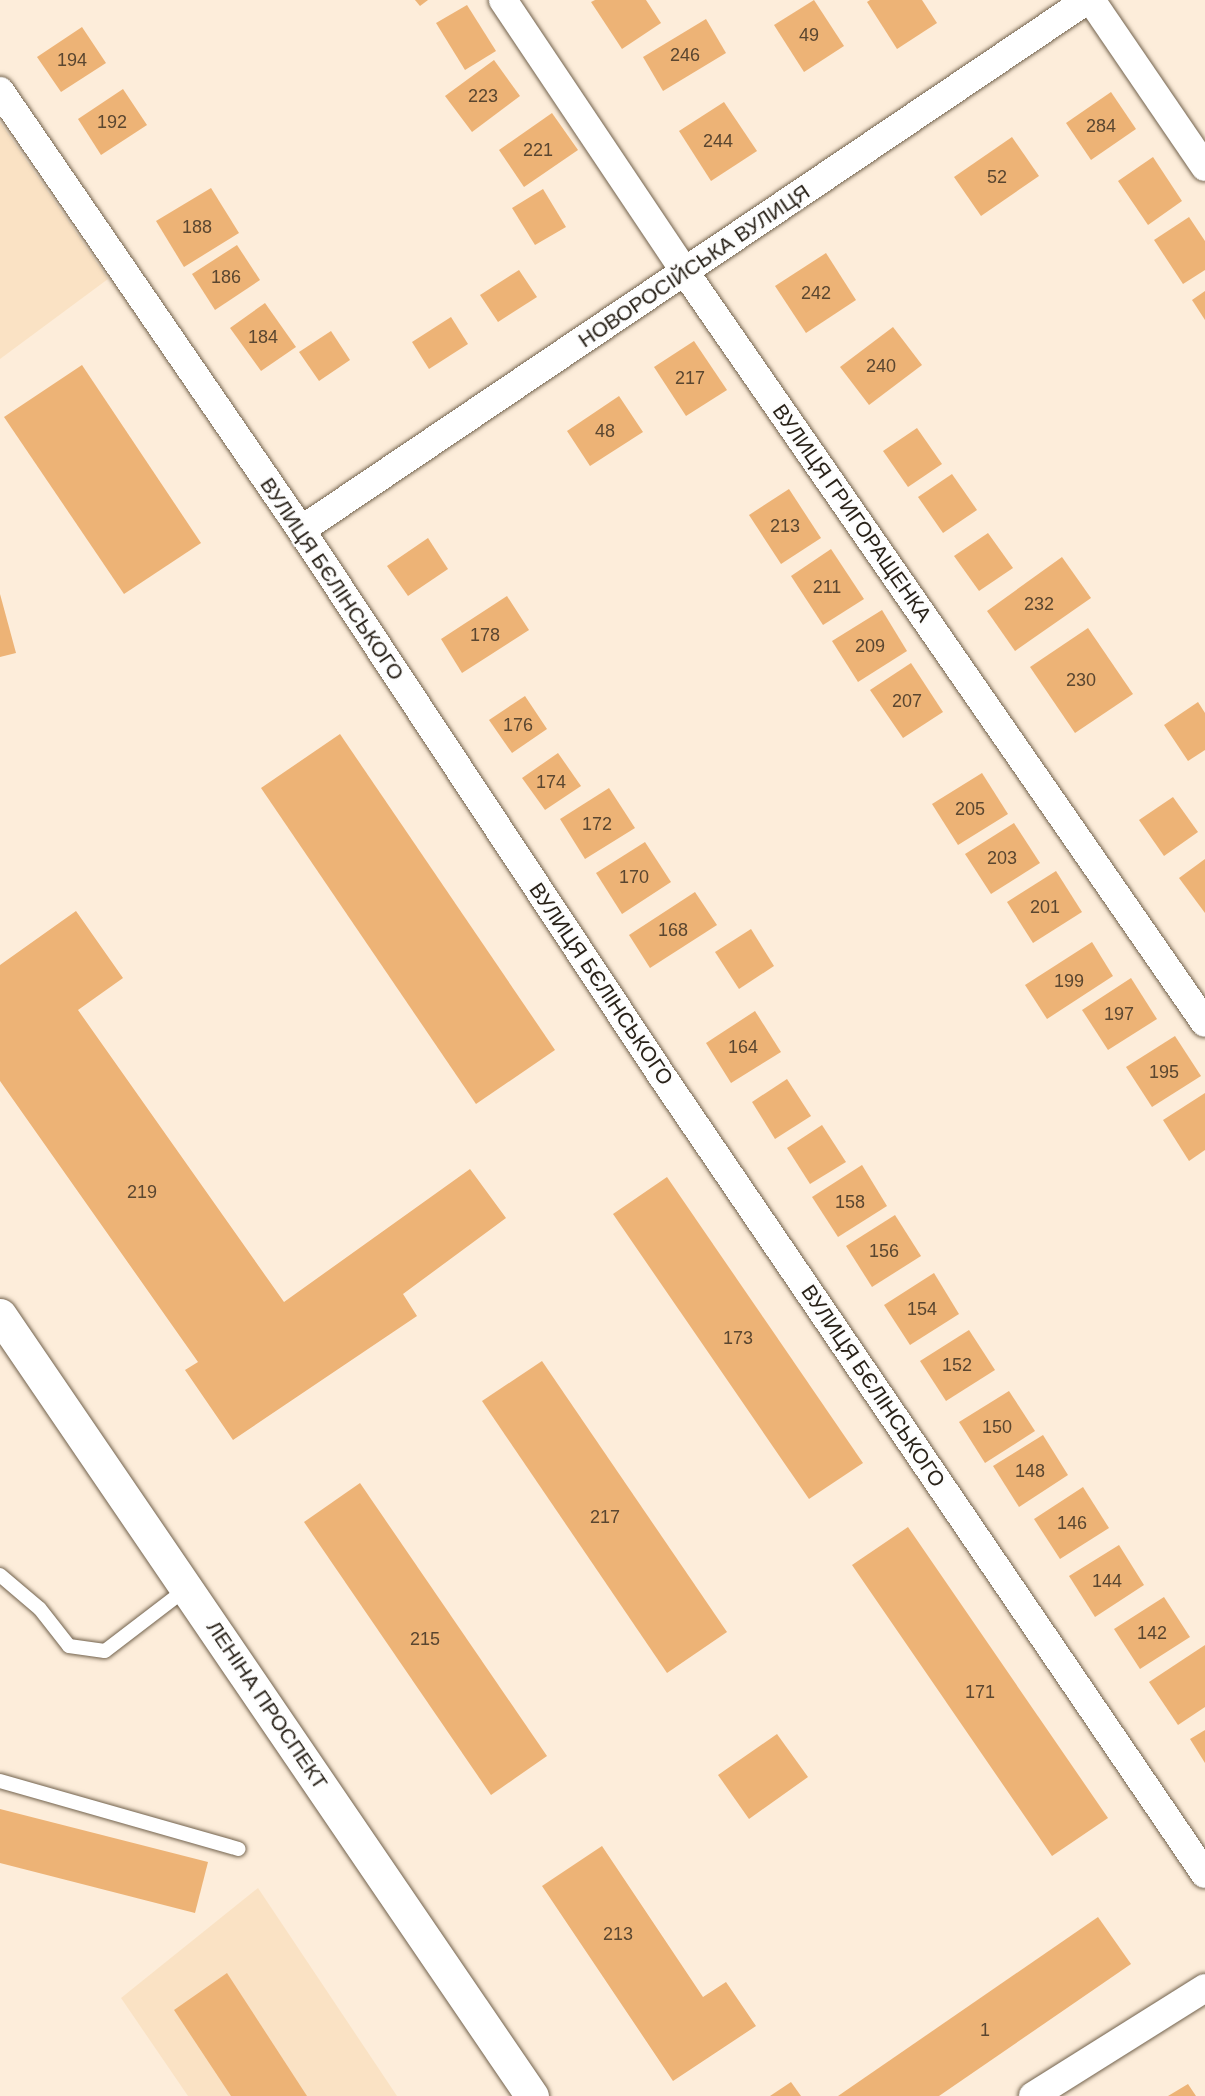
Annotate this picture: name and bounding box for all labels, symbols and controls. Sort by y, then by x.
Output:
house number: 49 [799,24,819,46]
house number: 246 [670,44,700,66]
house number: 194 [57,49,87,71]
house number: 223 [468,85,498,107]
house number: 192 [97,111,127,133]
house number: 284 [1086,115,1116,137]
house number: 244 [703,130,733,152]
house number: 221 [523,139,553,161]
house number: 52 [987,166,1007,188]
street label: НОВОРОСІЙСЬКА ВУЛИЦЯ [574,179,814,353]
house number: 188 [182,216,212,238]
house number: 186 [211,266,241,288]
house number: 242 [801,282,831,304]
house number: 184 [248,326,278,348]
house number: 240 [866,355,896,377]
house number: 217 [675,367,705,389]
street label: ВУЛИЦЯ ГРИГОРАЩЕНКА [767,399,937,627]
house number: 48 [595,420,615,442]
street label: ВУЛИЦЯ БЄЛІНСЬКОГО [255,473,409,685]
house number: 213 [770,515,800,537]
house number: 211 [813,576,841,598]
house number: 232 [1024,593,1054,615]
house number: 178 [470,624,500,646]
house number: 209 [855,635,885,657]
house number: 230 [1066,669,1096,691]
house number: 207 [892,690,922,712]
house number: 176 [503,714,533,736]
house number: 174 [536,771,566,793]
house number: 205 [955,798,985,820]
house number: 172 [582,813,612,835]
house number: 203 [987,847,1017,869]
house number: 170 [619,866,649,888]
street label: ВУЛИЦЯ БЄЛІНСЬКОГО [524,878,678,1090]
house number: 201 [1030,896,1060,918]
house number: 168 [658,919,688,941]
house number: 199 [1054,970,1084,992]
house number: 197 [1104,1003,1134,1025]
house number: 164 [728,1036,758,1058]
house number: 195 [1149,1061,1179,1083]
house number: 219 [127,1181,157,1203]
house number: 158 [835,1191,865,1213]
house number: 156 [869,1240,899,1262]
street label: ВУЛИЦЯ БЄЛІНСЬКОГО [796,1280,950,1492]
house number: 154 [907,1298,937,1320]
house number: 173 [723,1327,753,1349]
house number: 152 [942,1354,972,1376]
house number: 150 [982,1416,1012,1438]
house number: 148 [1015,1460,1045,1482]
house number: 217 [590,1506,620,1528]
house number: 146 [1057,1512,1087,1534]
house number: 144 [1092,1570,1122,1592]
street label: ЛЕНІНА ПРОСПЕКТ [201,1616,333,1794]
house number: 142 [1137,1622,1167,1644]
house number: 215 [410,1628,440,1650]
house number: 171 [965,1681,995,1703]
house number: 213 [603,1923,633,1945]
house number: 1 [980,2019,990,2041]

